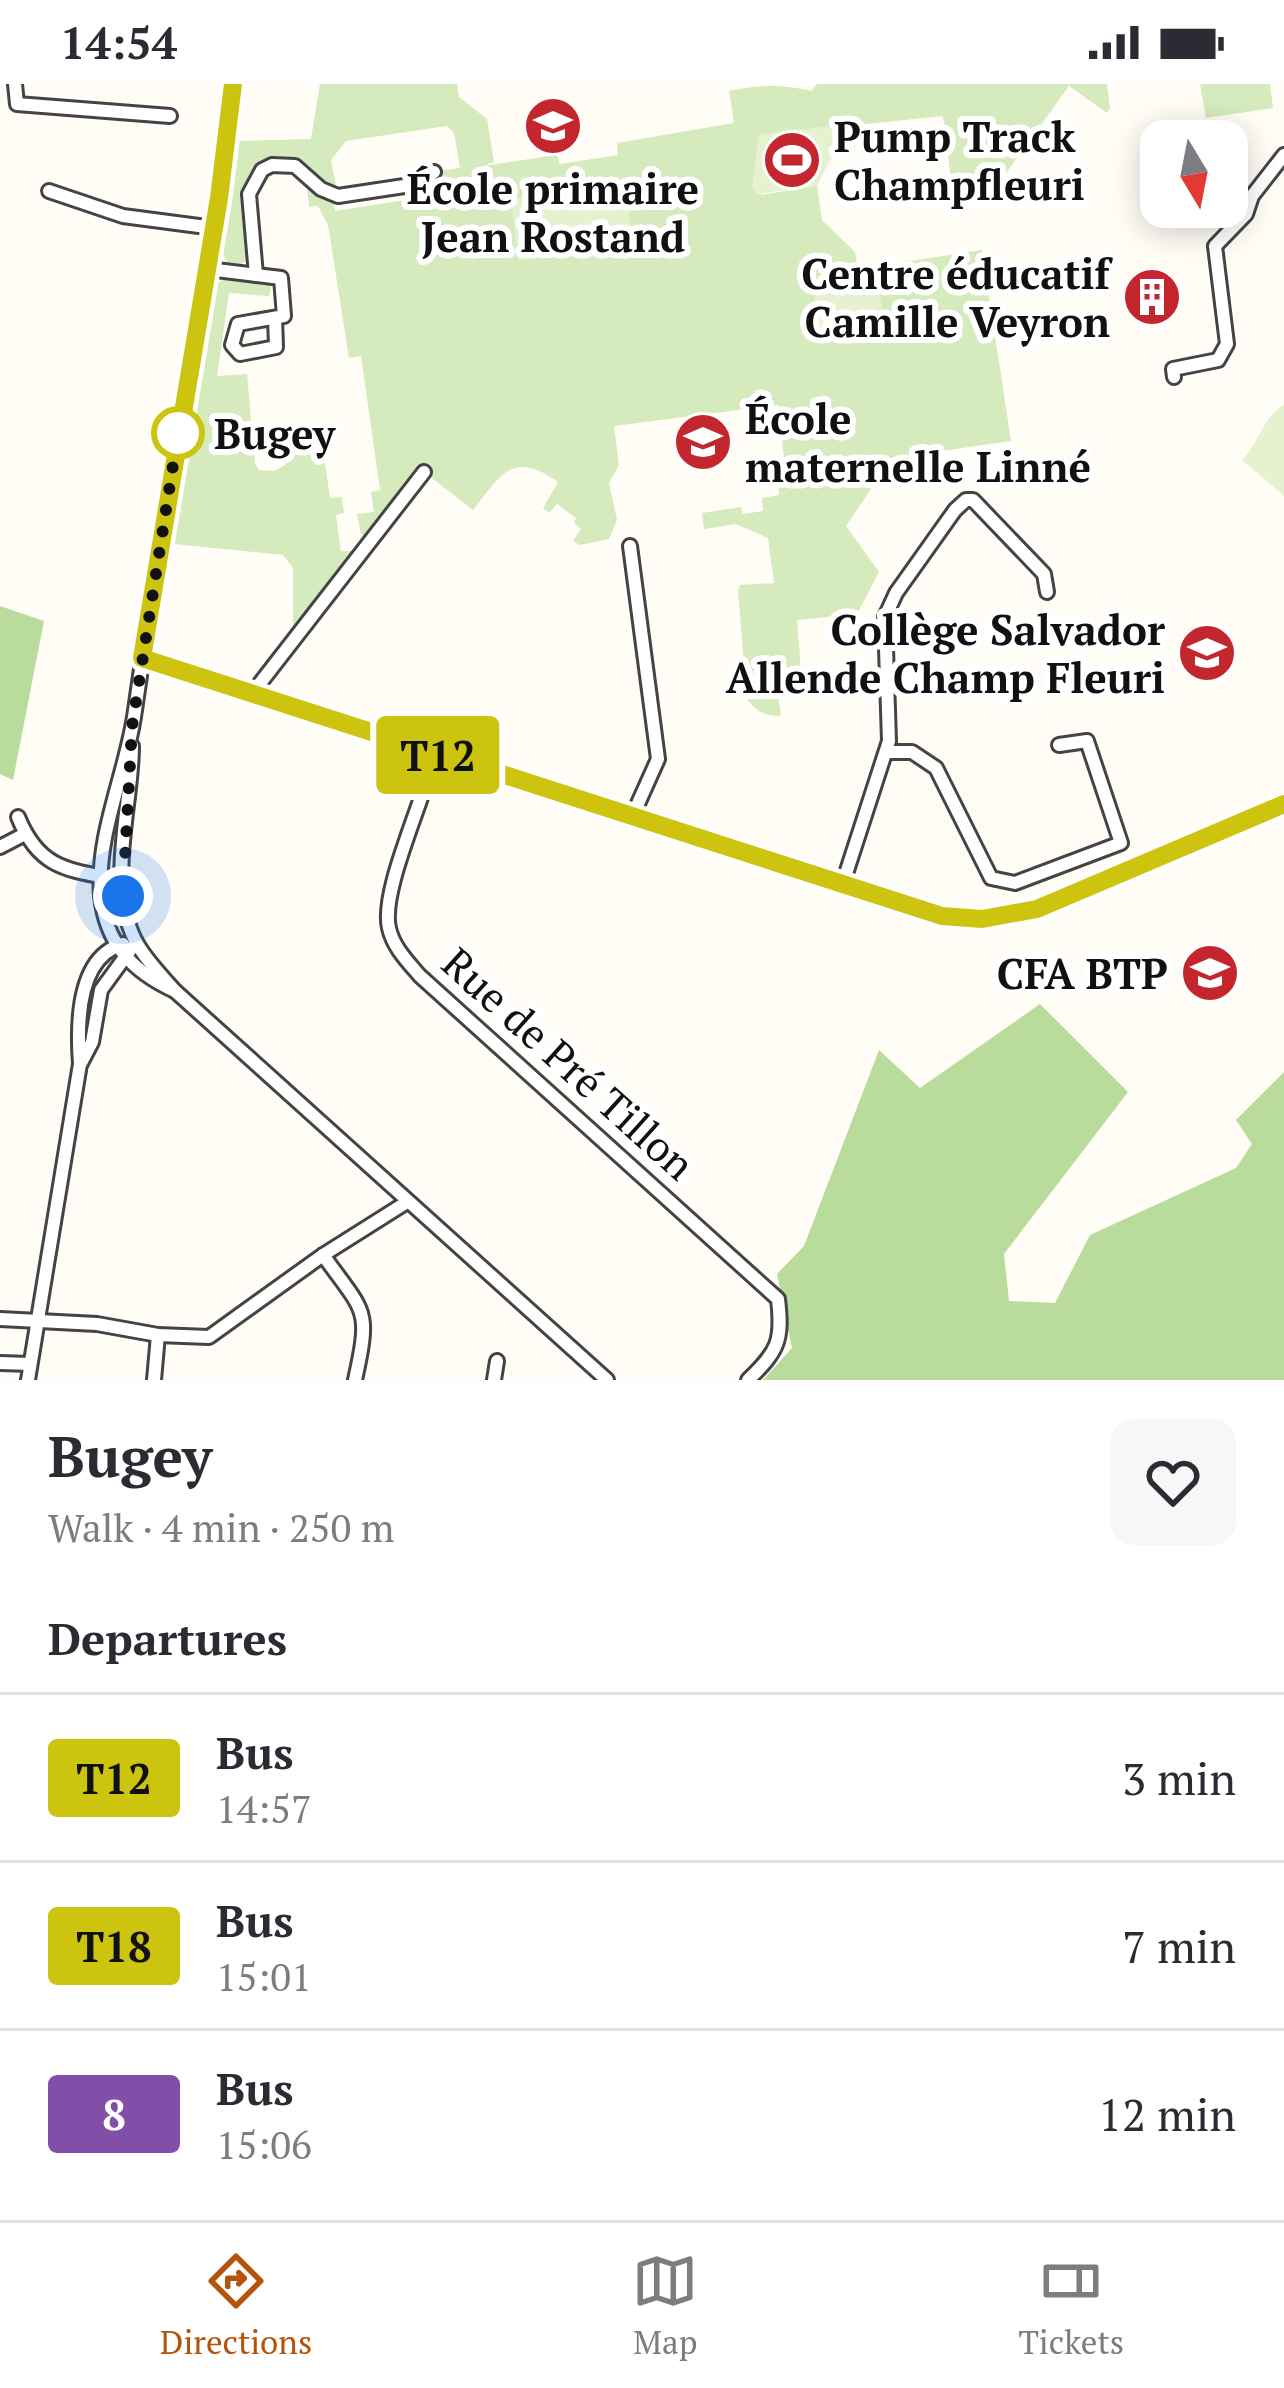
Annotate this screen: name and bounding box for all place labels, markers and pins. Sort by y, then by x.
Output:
school or university icon: École primaire Jean Rostand [522,95,584,157]
place label: Pump Track Champfleuri [834,108,1085,212]
sports icon: Pump Track Champfleuri [761,129,823,191]
place label: École primaire Jean Rostand [407,160,699,264]
place label: Centre éducatif Camille Veyron [801,245,1113,349]
building icon: Centre éducatif Camille Veyron [1121,266,1183,328]
place label: École maternelle Linné [745,390,1091,494]
place label: Bugey [214,405,336,461]
marker: Bugey [153,408,203,458]
school or university icon: École maternelle Linné [672,411,734,473]
place label: Collège Salvador Allende Champ Fleuri [726,601,1165,705]
school or university icon: Collège Salvador Allende Champ Fleuri [1176,622,1238,684]
school or university icon: CFA BTP [1179,942,1241,1004]
place label: CFA BTP [997,945,1168,1001]

